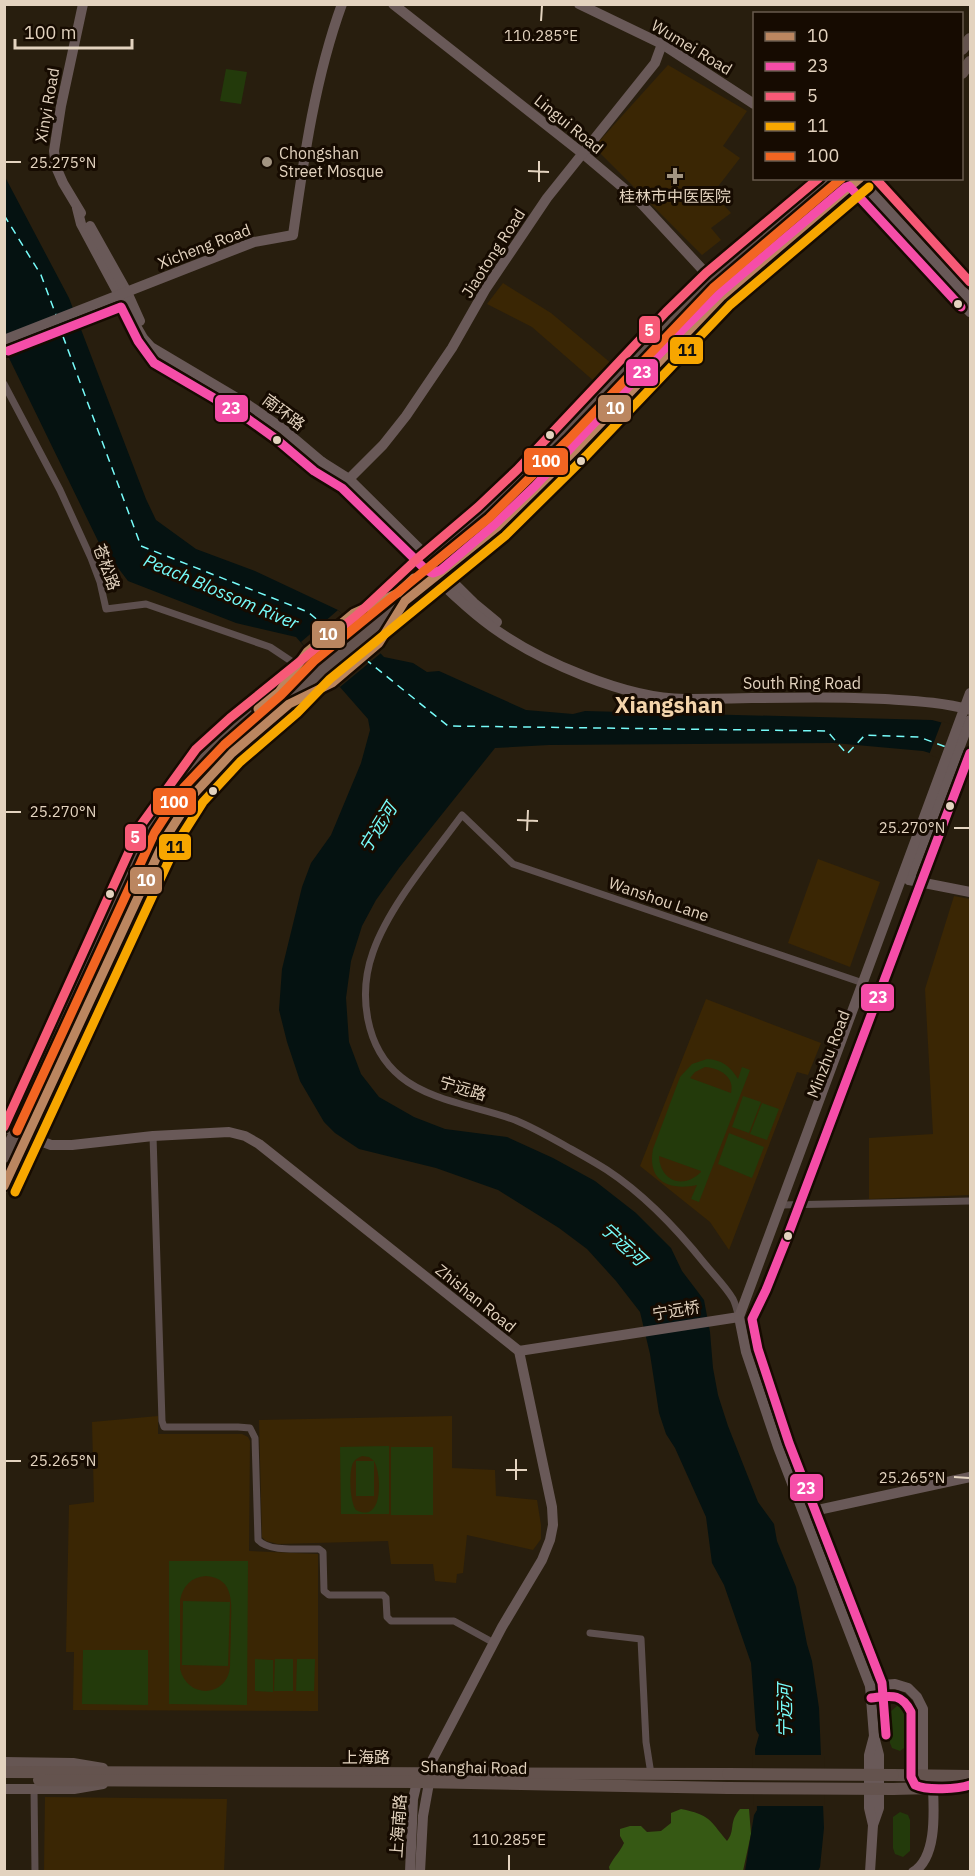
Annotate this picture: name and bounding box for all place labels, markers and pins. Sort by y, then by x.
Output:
place label: Chongshan Street Mosque [279,143,384,181]
marker: Chongshan Street Mosque [260,155,274,169]
marker: 桂林市中医医院 [666,167,684,185]
place label: 桂林市中医医院 [619,186,731,206]
unlabelled marker [952,298,964,310]
unlabelled marker [544,429,556,441]
unlabelled marker [271,434,283,446]
unlabelled marker [575,455,587,467]
unlabelled marker [207,785,219,797]
unlabelled marker [944,800,956,812]
unlabelled marker [104,888,116,900]
unlabelled marker [782,1230,794,1242]

